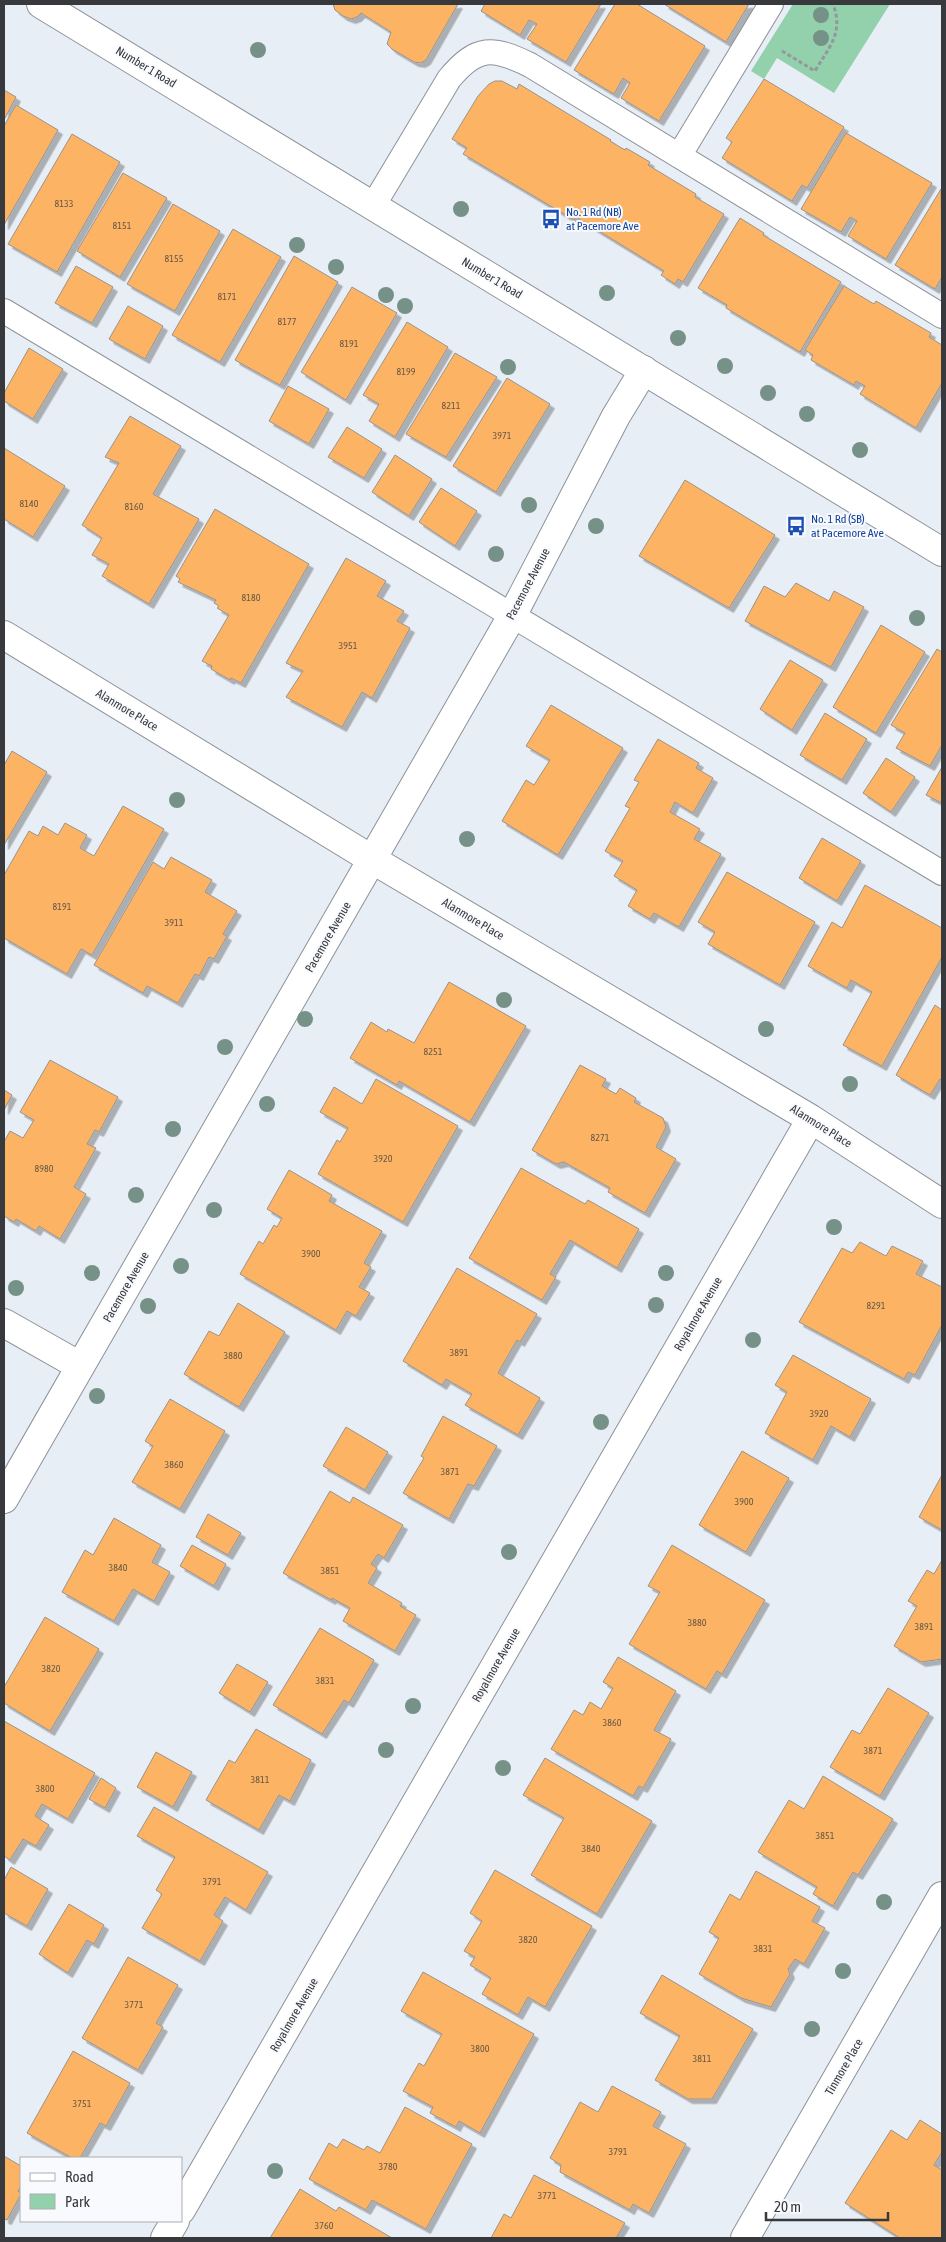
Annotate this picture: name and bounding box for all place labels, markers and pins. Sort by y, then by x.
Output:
place label: No. 1 Rd (NB) at Pacemore Ave [566,205,639,233]
bus stop icon: No. 1 Rd (NB) at Pacemore Ave [540,208,562,230]
place label: No. 1 Rd (SB) at Pacemore Ave [811,512,884,540]
bus stop icon: No. 1 Rd (SB) at Pacemore Ave [785,515,807,537]

